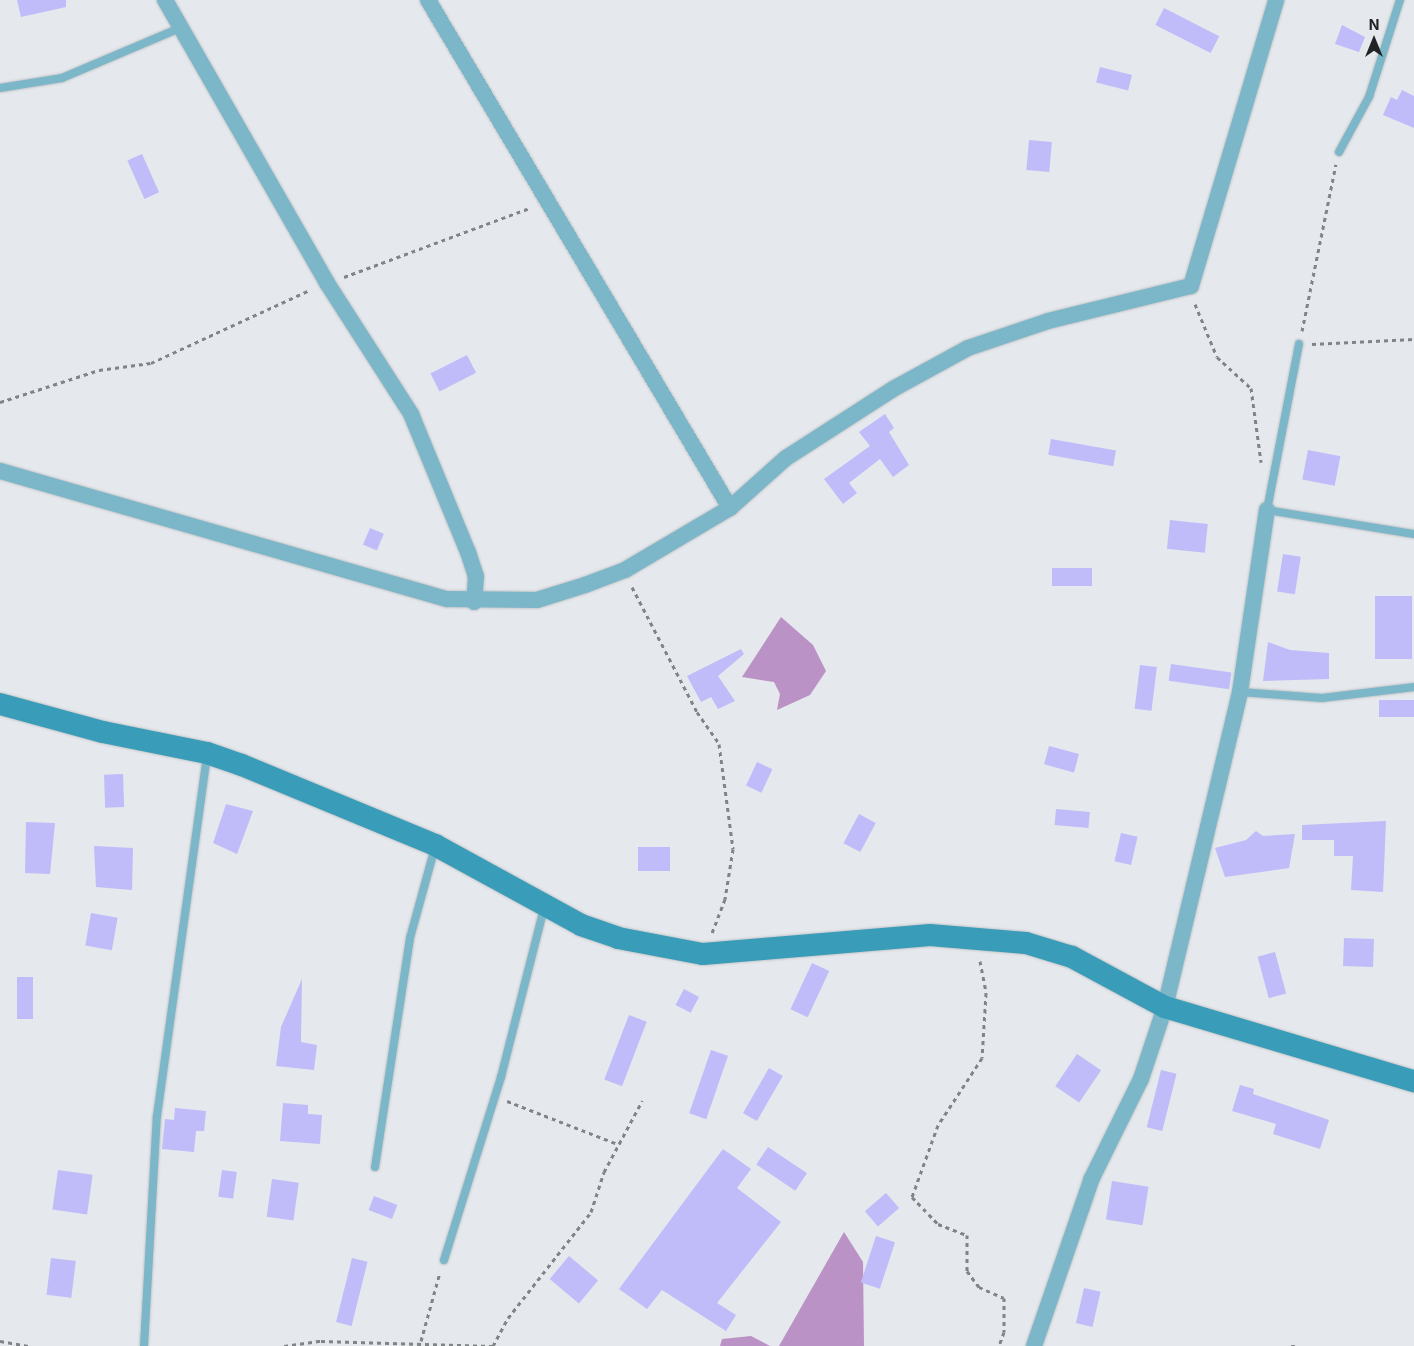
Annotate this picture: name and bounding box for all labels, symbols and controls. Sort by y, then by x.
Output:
north arrow [1349,15,1399,65]
text: N [1369,16,1379,33]

